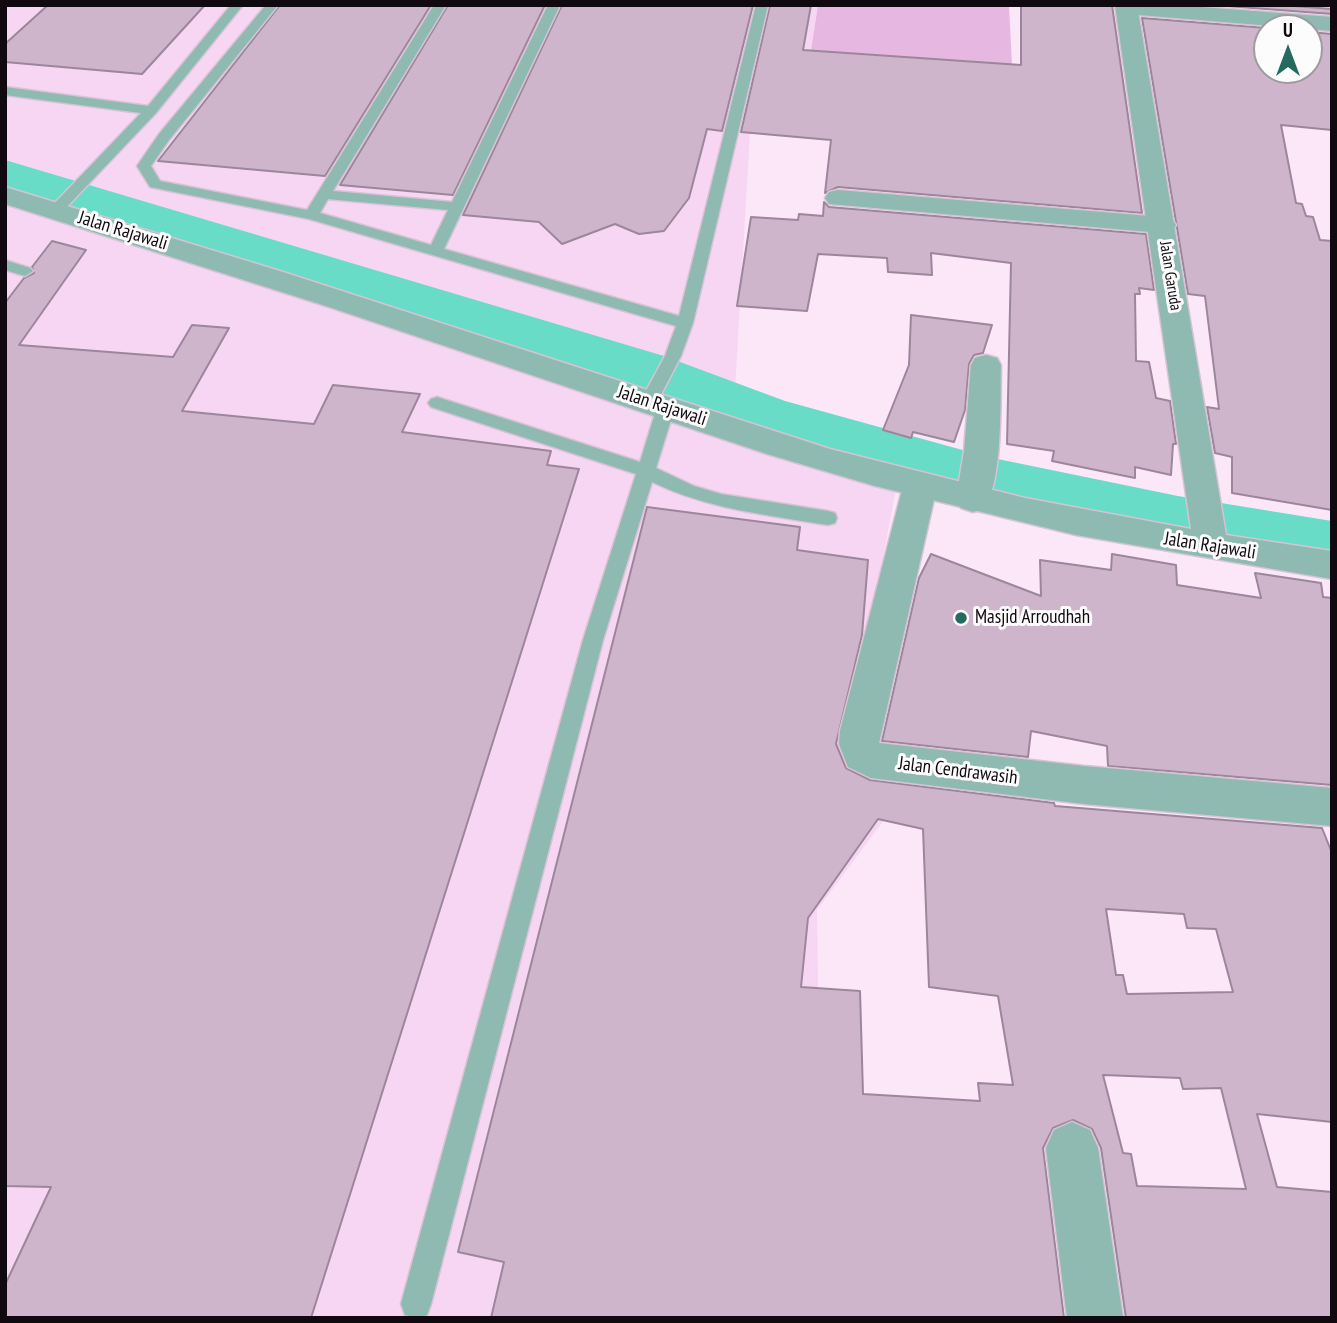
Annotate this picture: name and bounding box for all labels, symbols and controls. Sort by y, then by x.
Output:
north arrow [1253,14,1323,84]
text: U [1283,18,1293,42]
street label: Jalan Rajawali [76,207,170,255]
street label: Jalan Garuda [1155,240,1185,312]
street label: Jalan Rajawali [615,381,709,431]
street label: Jalan Rajawali [1163,528,1257,564]
place label: Masjid Arroudhah [975,607,1090,629]
marker: Masjid Arroudhah [953,610,969,626]
street label: Jalan Cendrawasih [897,752,1019,790]

